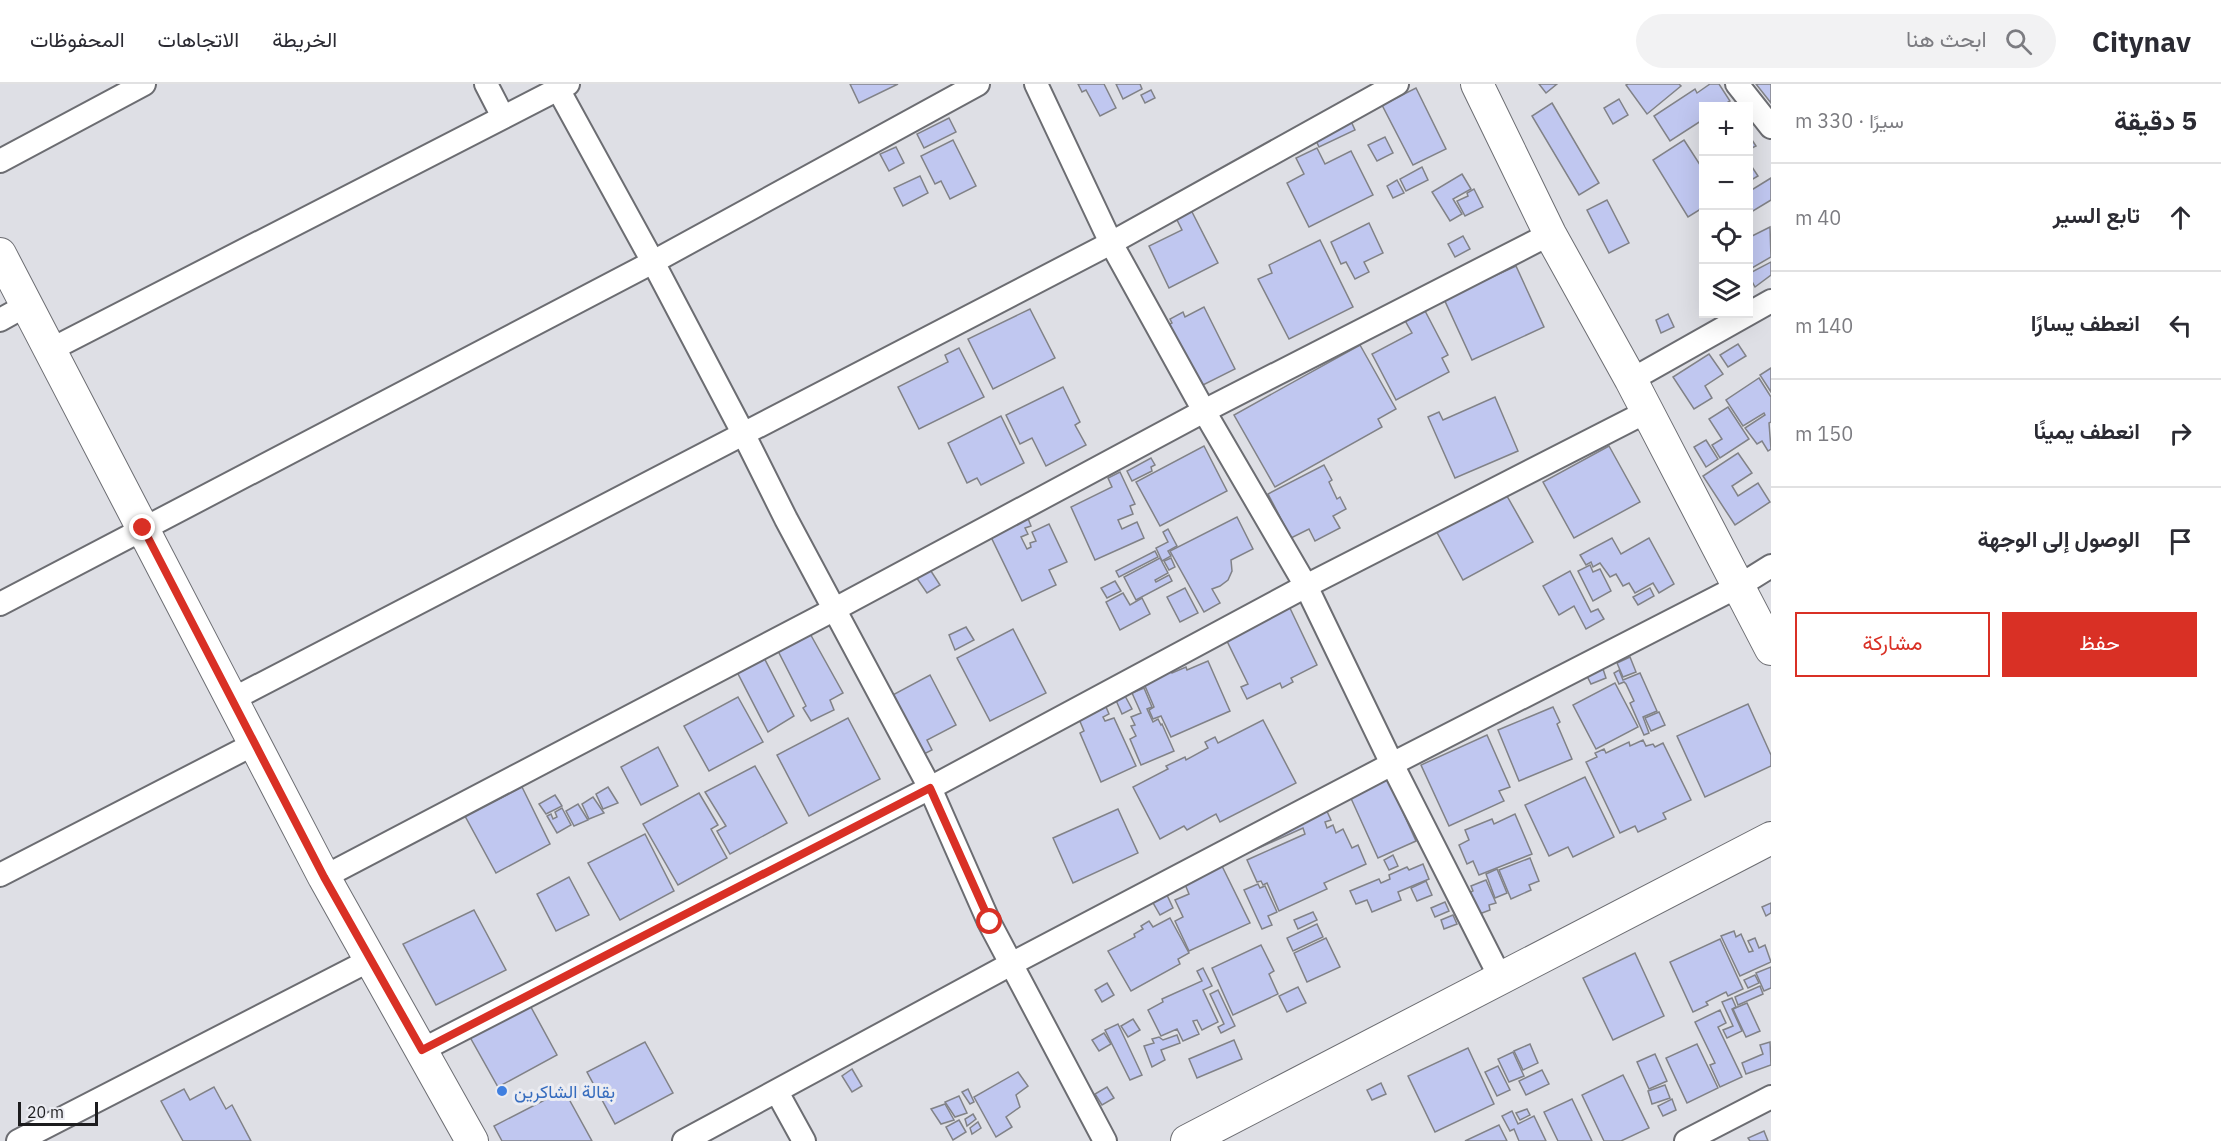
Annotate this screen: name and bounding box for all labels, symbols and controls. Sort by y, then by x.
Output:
search box [1636,14,2056,68]
text: Citynav [2092,23,2191,60]
text: ابحث هنا [1906,24,1987,53]
text: المحفوظات [30,25,125,53]
text: الاتجاهات [158,25,239,53]
text: الخريطة [272,25,337,53]
icon: search [2002,25,2035,58]
map controls [1699,102,1753,318]
button: + [1699,102,1753,156]
text: 5 دقيقة [2114,103,2197,137]
text: سيرًا · 330 m [1795,107,1904,134]
button: − [1699,156,1753,210]
text: تابع السير [2053,200,2140,229]
icon: ahead [2164,201,2197,234]
text: 40 m [1795,204,1841,231]
button: locate [1699,210,1753,264]
button: layers [1699,264,1753,318]
text: انعطف يسارًا [2031,308,2140,337]
icon: left [2164,309,2197,342]
text: 140 m [1795,312,1853,339]
text: انعطف يمينًا [2033,416,2140,445]
icon: right [2164,417,2197,450]
text: 150 m [1795,420,1853,447]
route end [129,514,155,540]
text: الوصول إلى الوجهة [1978,524,2140,553]
icon: arrive [2164,525,2197,558]
button: مشاركة [1795,612,1990,677]
button: حفظ [2002,612,2197,677]
route start [976,908,1002,934]
place label: بقالة الشاكرين [514,1080,615,1103]
marker: بقالة الشاكرين [495,1084,509,1098]
scale bar [18,1099,98,1126]
text: 20 m [27,1102,64,1122]

